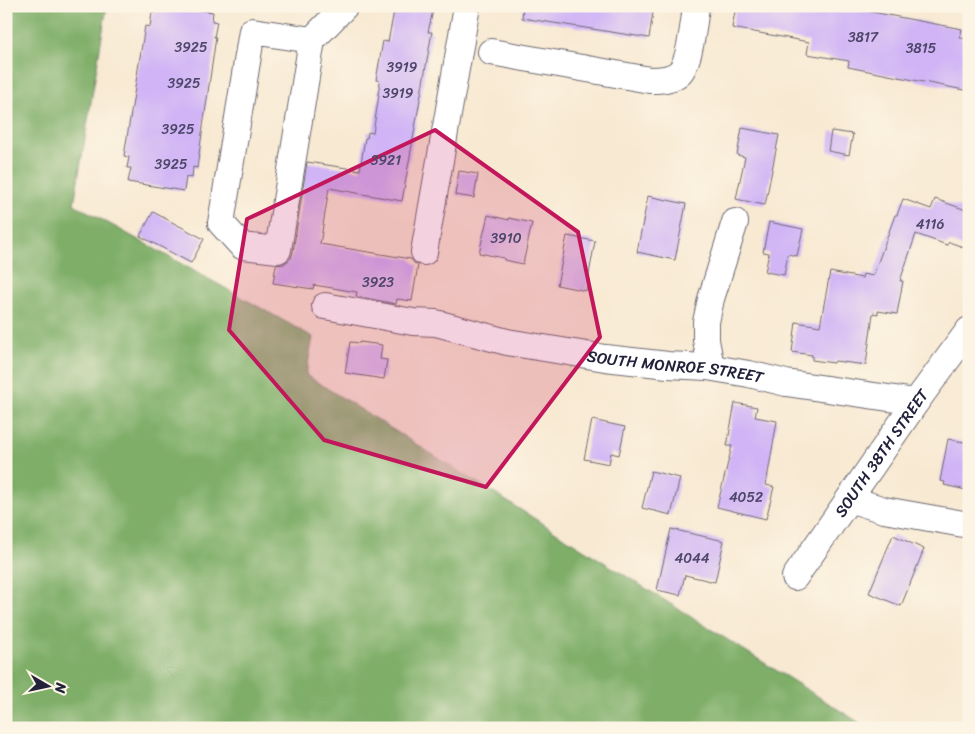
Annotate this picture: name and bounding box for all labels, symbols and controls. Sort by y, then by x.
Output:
house number: 3817 [848,25,879,50]
house number: 3925 [175,35,208,60]
house number: 3815 [906,36,937,61]
house number: 3919 [387,55,418,80]
house number: 3925 [168,71,201,96]
house number: 3919 [383,81,414,106]
house number: 3925 [162,117,195,142]
house number: 3921 [371,148,401,173]
house number: 3925 [155,152,188,177]
house number: 4116 [916,212,944,237]
house number: 3910 [490,226,522,251]
house number: 3923 [362,270,394,295]
street label: SOUTH MONROE STREET [585,341,767,392]
street label: SOUTH 38TH STREET [826,382,936,523]
house number: 4052 [729,485,763,510]
house number: 4044 [674,546,710,571]
north arrow [22,662,72,712]
text: N [47,680,74,695]

